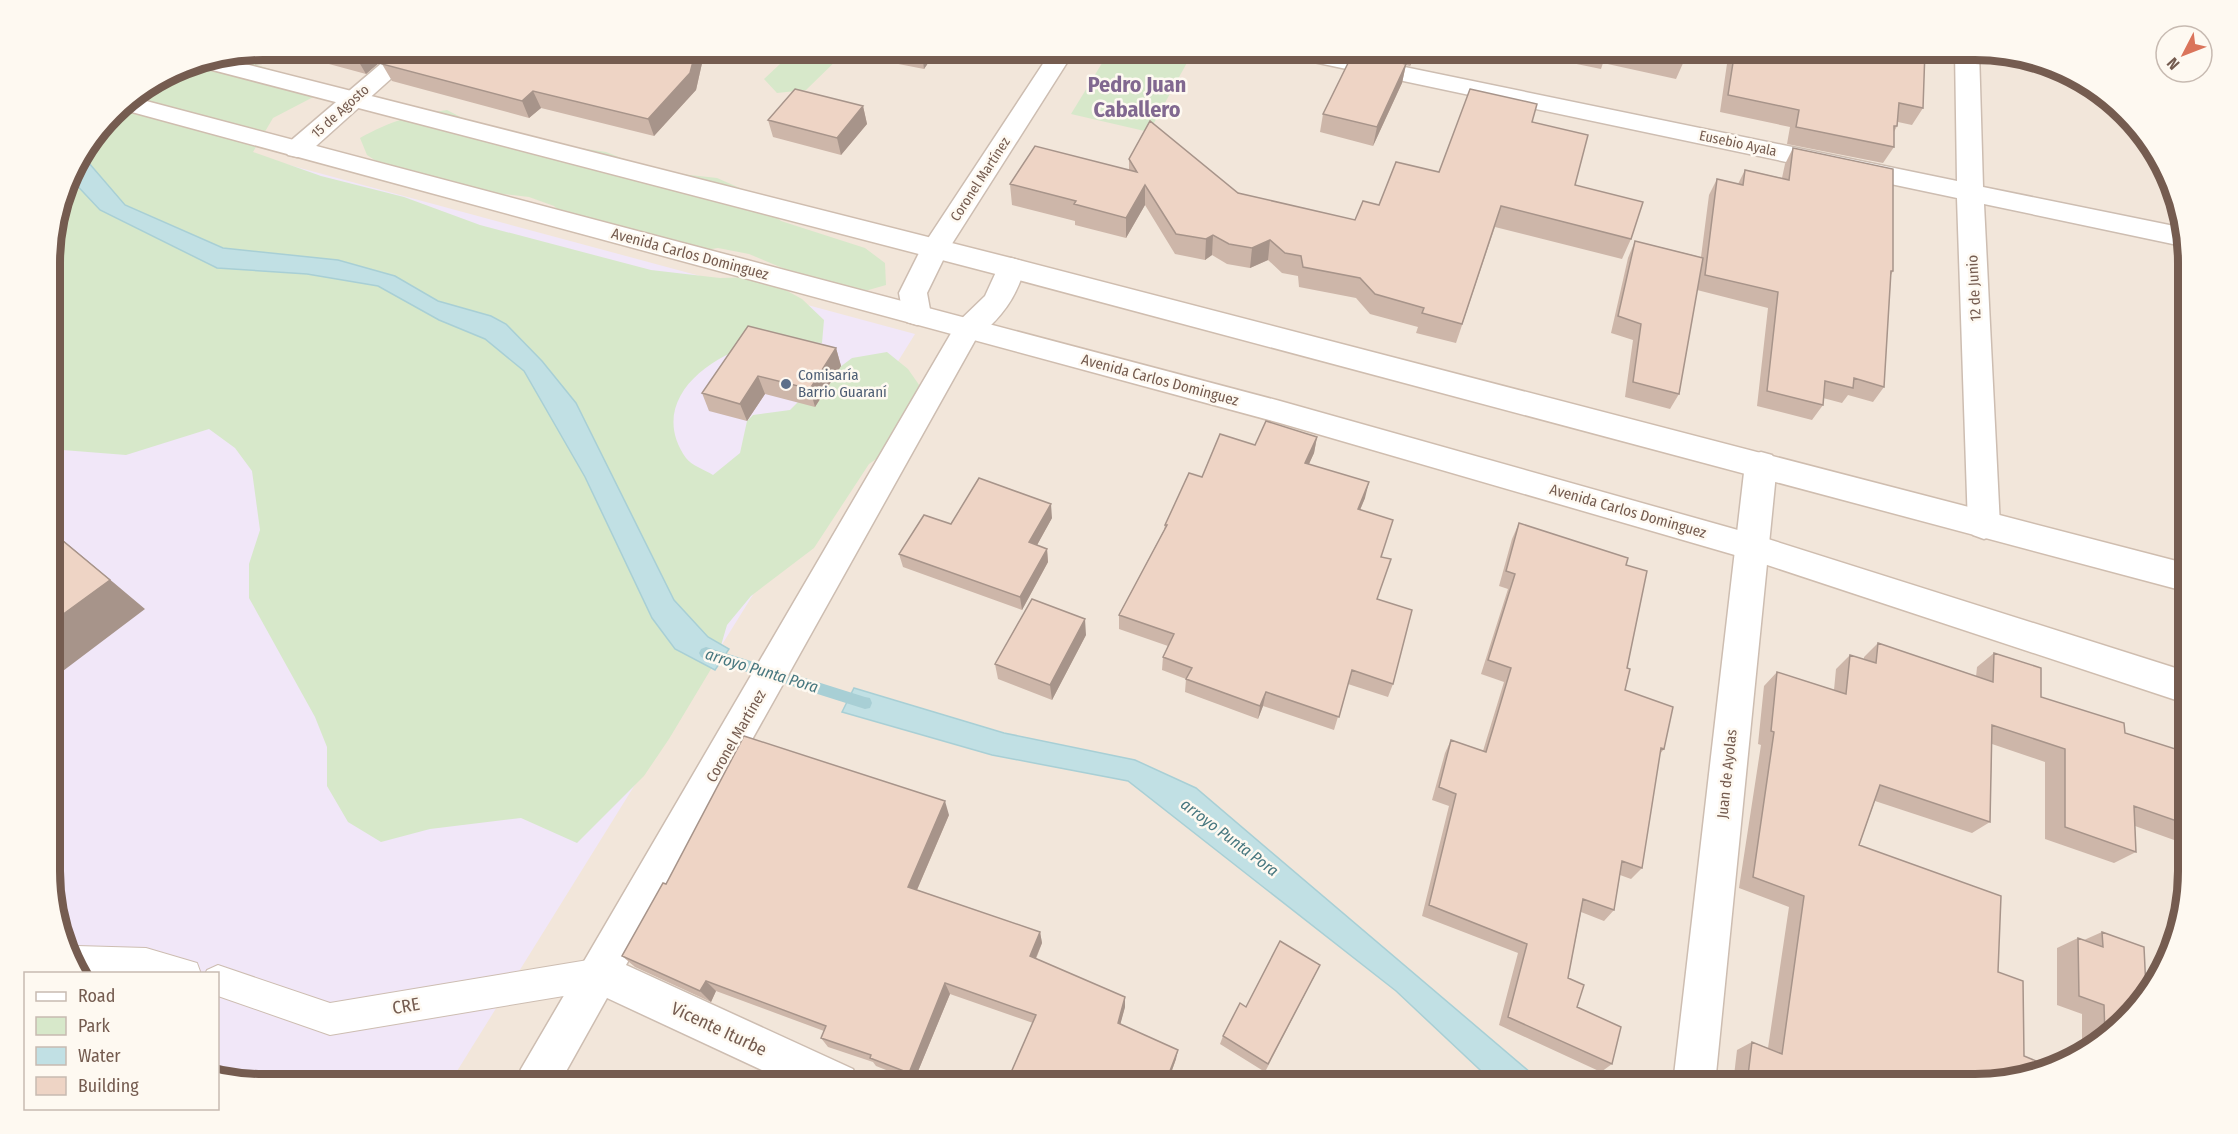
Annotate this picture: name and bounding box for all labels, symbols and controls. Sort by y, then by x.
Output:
north arrow [2154,24,2214,84]
text: N [2163,54,2183,74]
district label: Pedro Juan Caballero [1088,71,1186,123]
street label: 15 de Agosto [308,81,373,142]
street label: Eusebio Ayala [1698,127,1778,160]
street label: Coronel Martínez [947,134,1014,225]
street label: Avenida Carlos Dominguez [609,224,771,284]
street label: 12 de Junio [1963,254,1985,322]
street label: Avenida Carlos Dominguez [1079,350,1241,410]
place label: Comisaría Barrio Guaraní [798,366,887,401]
marker: Comisaría Barrio Guaraní [779,377,793,391]
street label: Avenida Carlos Dominguez [1548,480,1708,542]
water label: arroyo Punta Pora [703,644,821,697]
street label: Coronel Martínez [702,686,770,785]
street label: Juan de Ayolas [1713,728,1741,820]
water label: arroyo Punta Pora [1177,795,1282,880]
legend [24,972,219,1110]
text: Road [78,985,115,1007]
street label: CRE [391,993,421,1019]
street label: Vicente Iturbe [668,997,770,1061]
text: Park [78,1015,111,1037]
text: Water [78,1045,121,1067]
text: Building [78,1075,139,1097]

